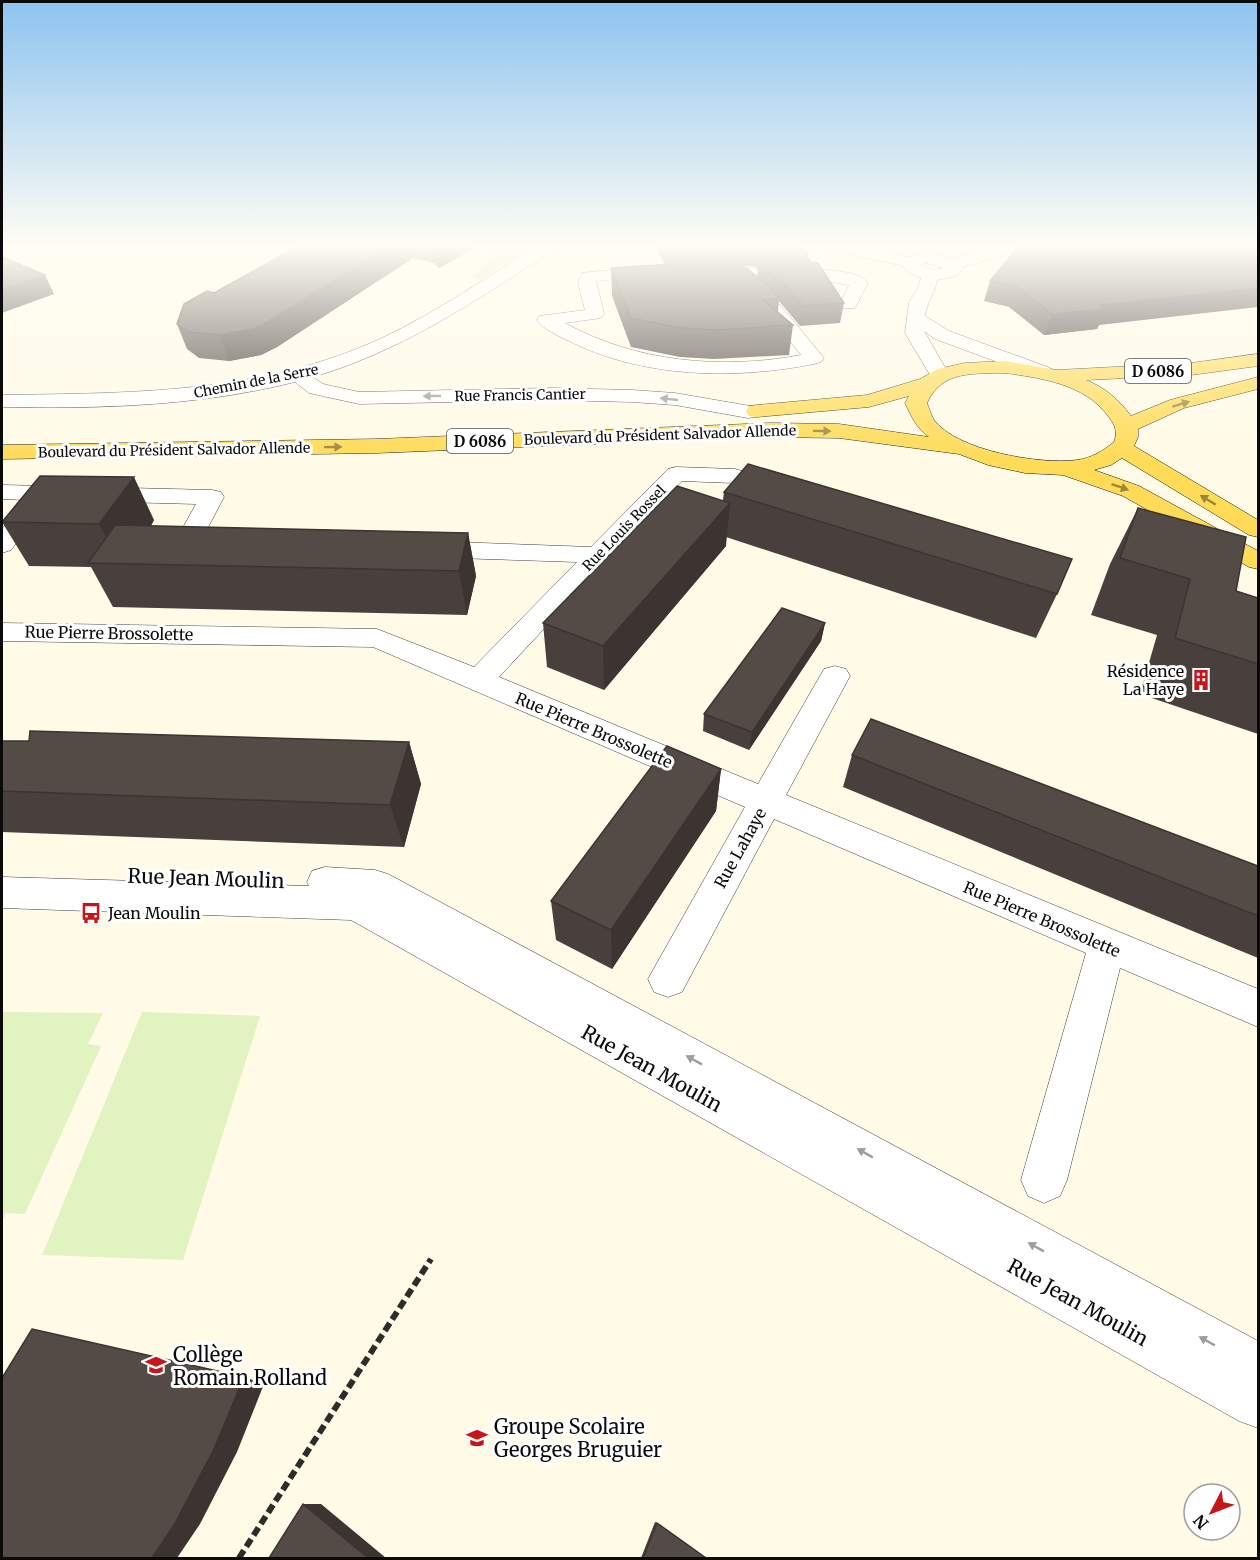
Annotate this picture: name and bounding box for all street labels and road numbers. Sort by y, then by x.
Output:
road number: D 6086 [1125,359,1191,383]
street label: Chemin de la Serre [192,360,320,402]
street label: Rue Francis Cantier [454,385,586,405]
street label: Boulevard du Président Salvador Allende [524,421,796,449]
road number: D 6086 [447,429,513,453]
street label: Boulevard du Président Salvador Allende [38,439,310,461]
street label: Rue Louis Rossel [578,481,670,575]
street label: Rue Pierre Brossolette [25,622,193,644]
street label: Rue Pierre Brossolette [512,688,676,772]
street label: Rue Lahaye [710,804,770,892]
street label: Rue Jean Moulin [127,863,285,893]
street label: Rue Pierre Brossolette [960,877,1124,961]
street label: Rue Jean Moulin [577,1019,727,1117]
street label: Rue Jean Moulin [1003,1253,1153,1351]

